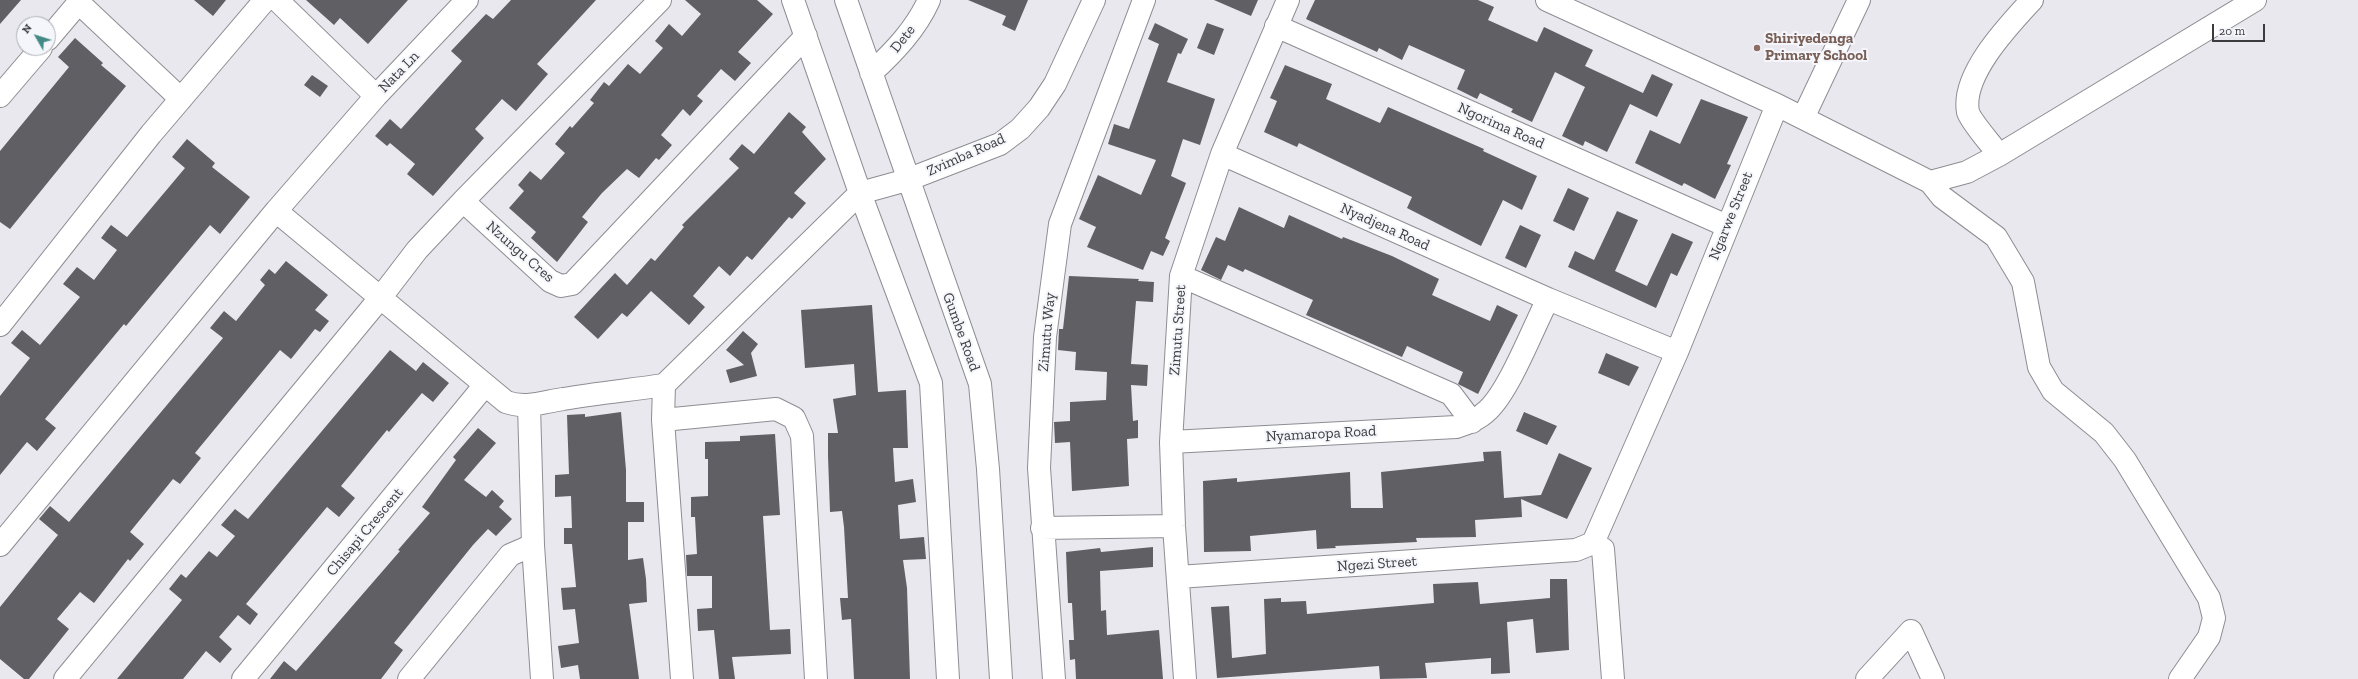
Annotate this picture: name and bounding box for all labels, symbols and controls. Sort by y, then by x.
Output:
north arrow [16,16,56,56]
scale bar [2214,16,2267,42]
text: N [19,21,35,36]
street label: Dete [887,22,919,56]
text: 20 m [2219,24,2245,38]
place label: Shiriyedenga Primary School [1765,30,1867,65]
marker: Shiriyedenga Primary School [1752,43,1762,53]
street label: Nata Ln [375,47,423,97]
street label: Ngorima Road [1455,99,1547,153]
street label: Zvimba Road [924,130,1008,180]
street label: Ngarwe Street [1705,169,1757,263]
street label: Nyadjena Road [1337,199,1433,255]
street label: Nzungu Cres [482,218,558,286]
street label: Zimutu Street [1166,284,1190,376]
street label: Gumbe Road [938,290,984,374]
street label: Zimutu Way [1035,292,1059,372]
street label: Nyamaropa Road [1265,422,1377,446]
street label: Chisapi Crescent [323,484,407,580]
street label: Ngezi Street [1336,552,1418,576]

